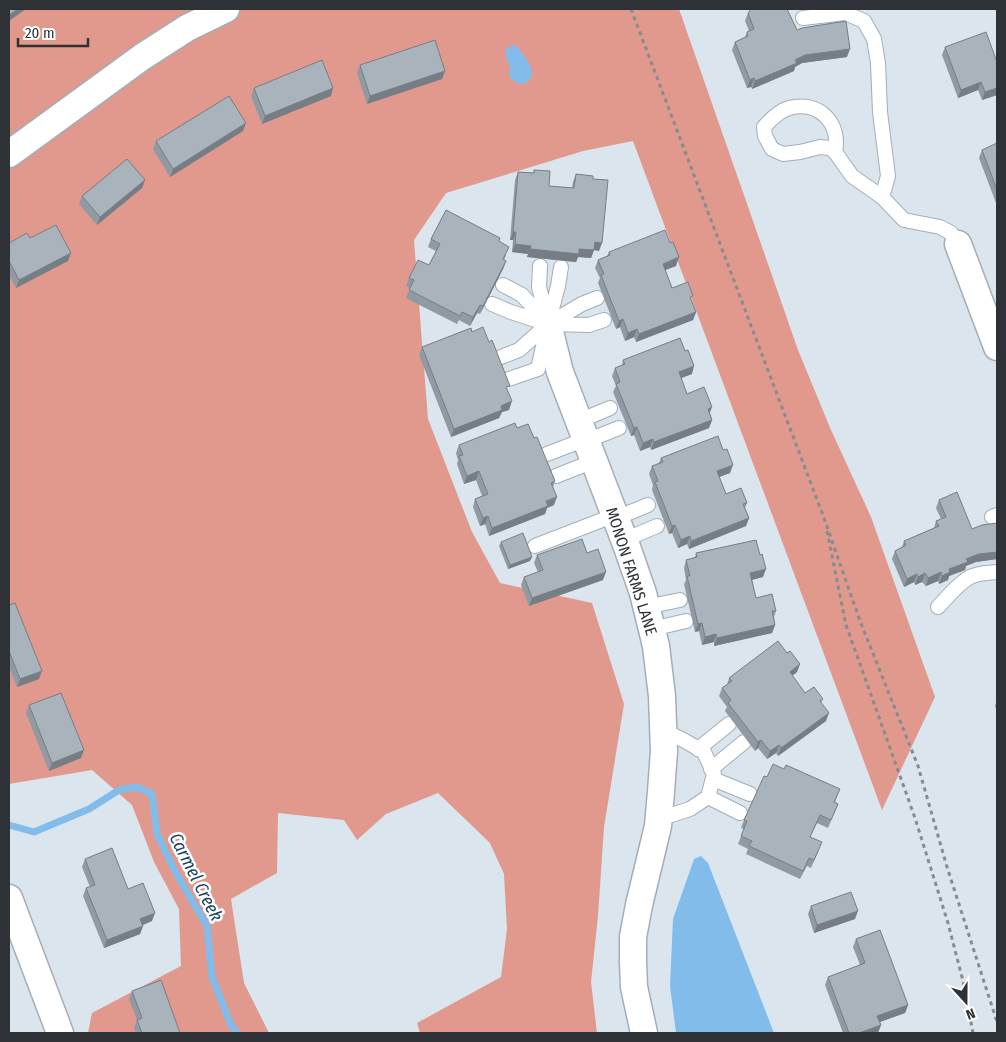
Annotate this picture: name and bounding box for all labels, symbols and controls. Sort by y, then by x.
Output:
scale bar [18,15,88,47]
text: 20 m [25,24,55,42]
street label: MONON FARMS LANE [602,505,661,638]
water label: Carmel Creek [164,829,228,925]
north arrow [941,977,991,1027]
text: N [964,1004,977,1023]

